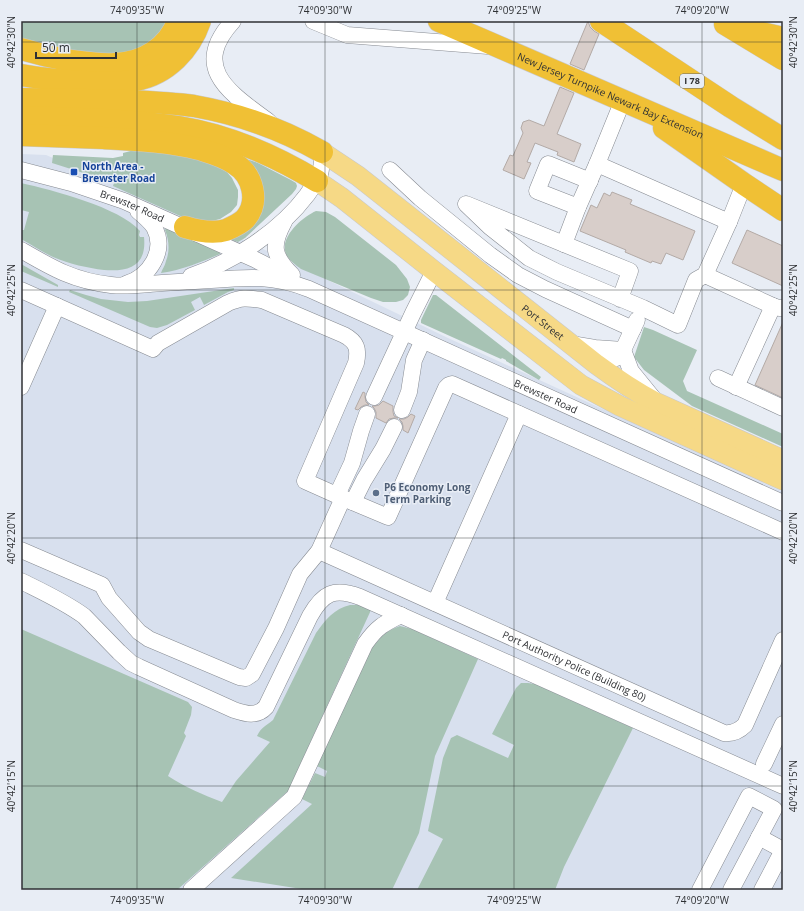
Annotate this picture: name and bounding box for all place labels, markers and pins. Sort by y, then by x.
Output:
place label: North Area - Brewster Road [82,159,155,185]
marker: North Area - Brewster Road [69,167,79,177]
place label: P6 Economy Long Term Parking [384,480,471,506]
marker: P6 Economy Long Term Parking [371,488,381,498]

